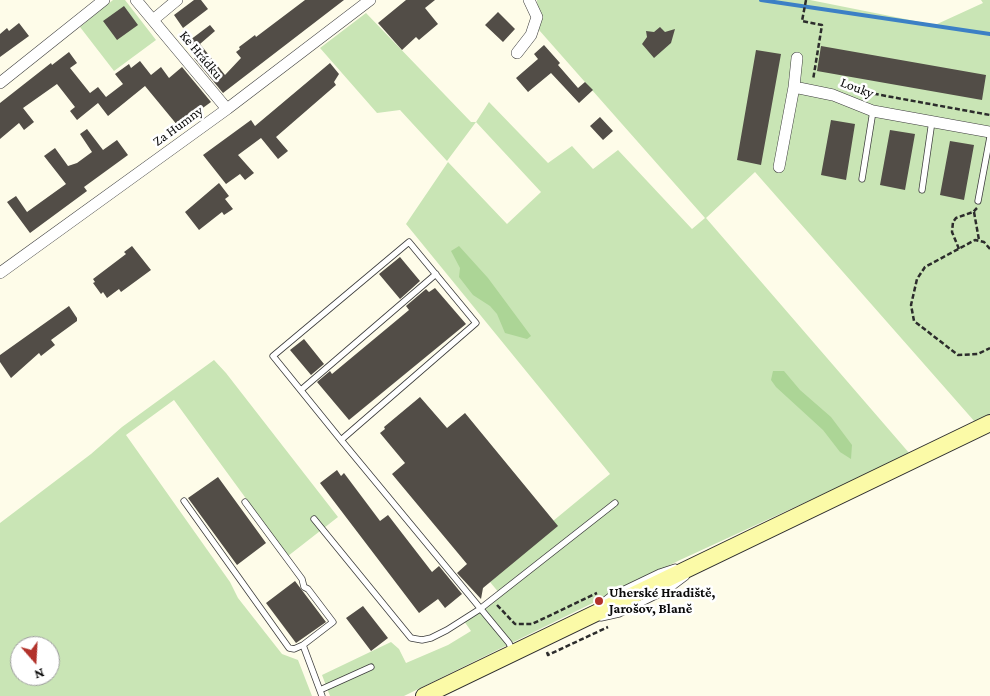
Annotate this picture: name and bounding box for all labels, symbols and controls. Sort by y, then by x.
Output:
street label: Ke Hrádku [176,27,226,83]
street label: Louky [838,74,876,102]
street label: Za Humny [150,102,206,150]
place label: Uherské Hradiště, Jarošov, Blaně [609,585,715,618]
marker: Uherské Hradiště, Jarošov, Blaně [593,595,605,607]
north arrow [10,636,60,686]
text: N [32,665,47,683]

